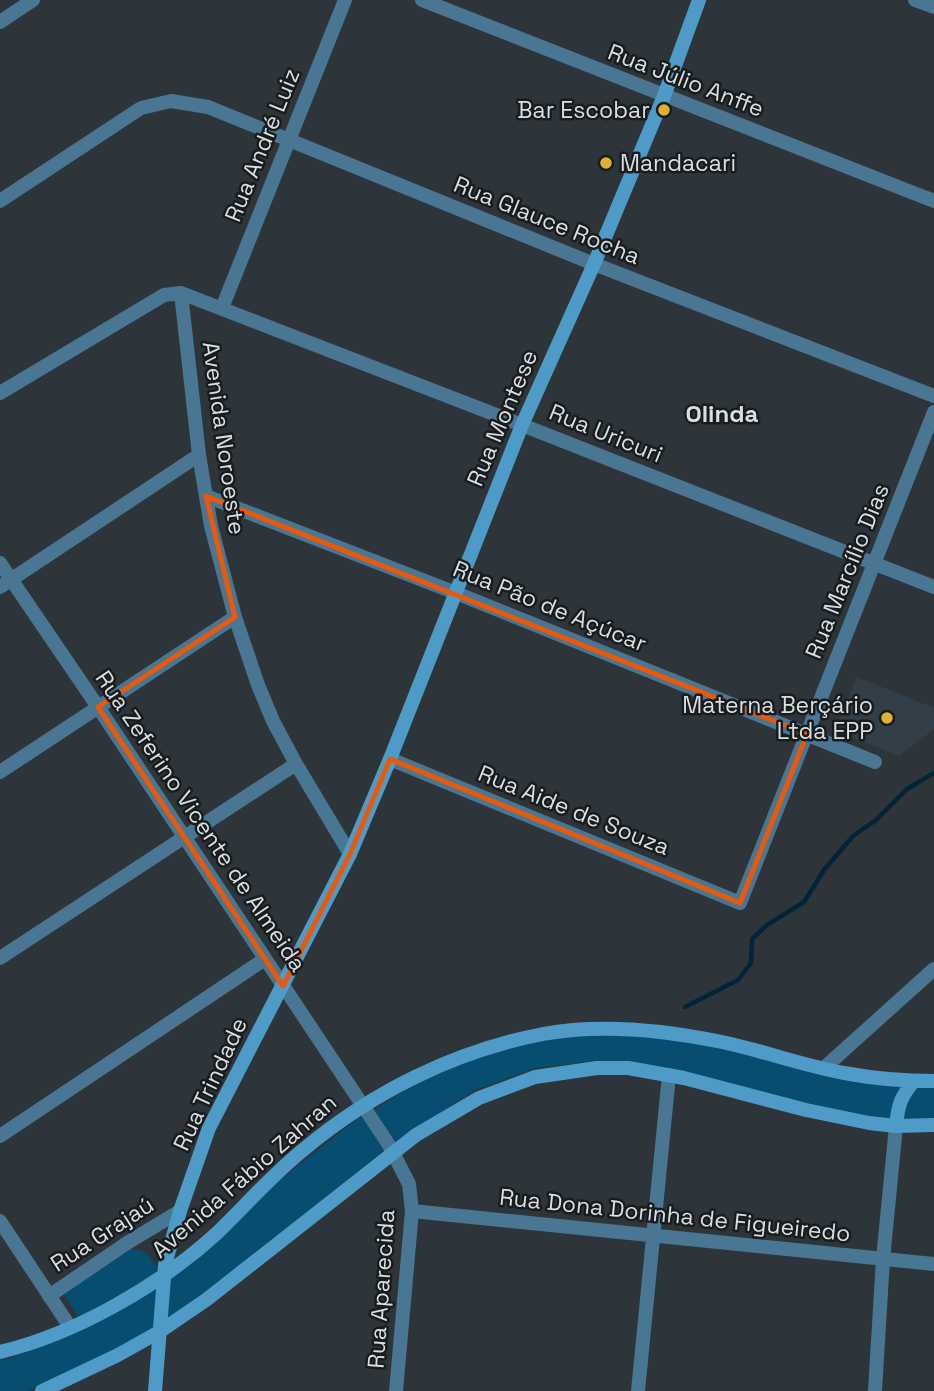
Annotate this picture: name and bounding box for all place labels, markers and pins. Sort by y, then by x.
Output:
place label: Bar Escobar [517,95,650,125]
marker: Bar Escobar [656,102,672,118]
place label: Mandacari [620,148,736,178]
marker: Mandacari [598,155,614,171]
place label: Materna Berçário Ltda EPP [682,690,873,746]
marker: Materna Berçário Ltda EPP [879,710,895,726]

